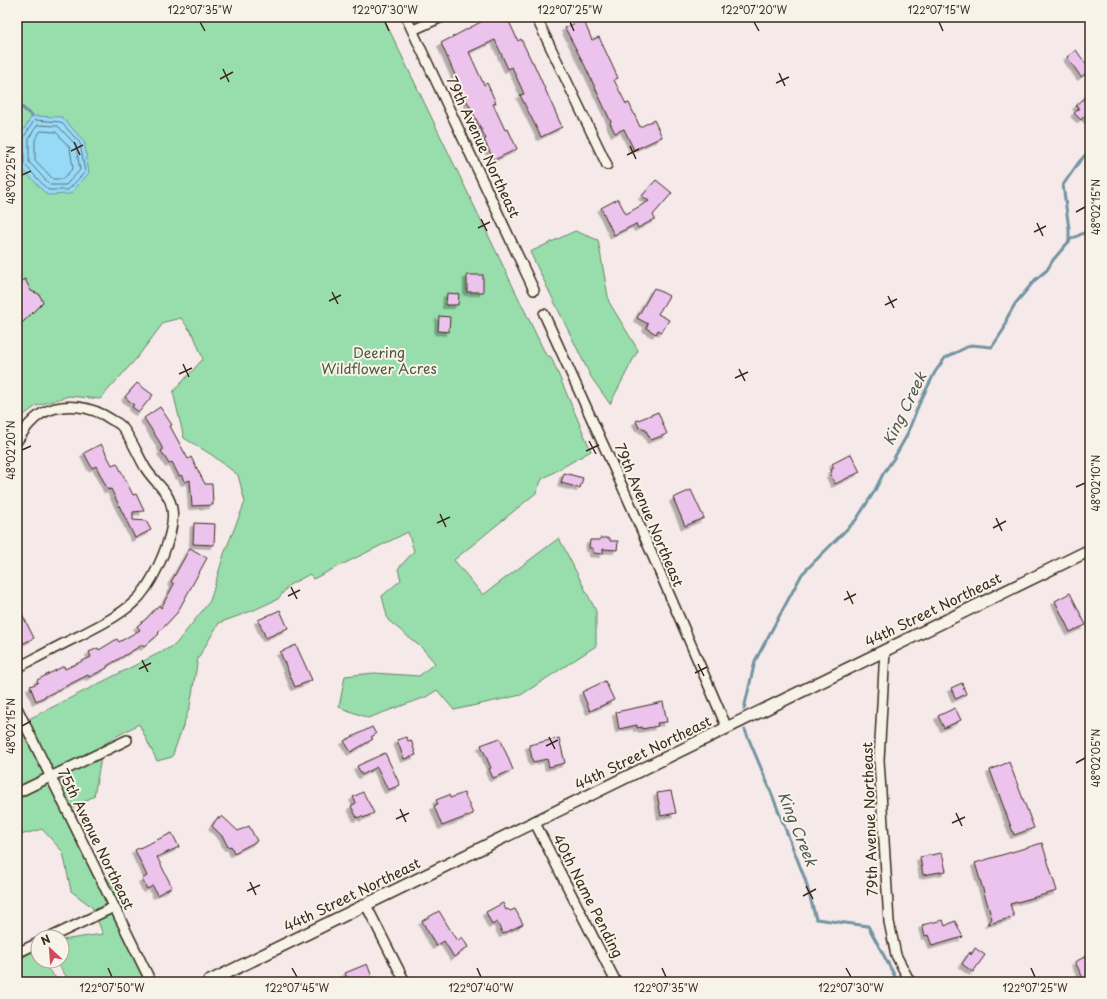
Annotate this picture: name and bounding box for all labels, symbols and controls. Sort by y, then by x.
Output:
text: 122°07'35"W [168,2,233,17]
text: 122°07'30"W [352,2,418,17]
text: 122°07'25"W [538,2,603,17]
text: 122°07'20"W [721,2,788,17]
text: 122°07'15"W [908,2,971,17]
street label: 79th Avenue Northeast [441,73,526,221]
text: 48°02'25"N [3,146,18,204]
text: 48°02'15"N [1088,179,1103,235]
park label: Deering Wildflower Acres [321,342,437,379]
water label: King Creek [876,366,932,449]
text: 48°02'20"N [3,420,18,480]
street label: 79th Avenue Northeast [610,440,689,590]
text: 48°02'10"N [1088,454,1103,511]
street label: 44th Street Northeast [861,567,1005,652]
text: 48°02'15"N [3,698,18,754]
street label: 44th Street Northeast [571,710,715,795]
text: 48°02'05"N [1088,729,1103,787]
street label: 79th Avenue Northeast [856,741,883,896]
street label: 75th Avenue Northeast [53,765,140,913]
water label: King Creek [773,788,825,871]
street label: 40th Name Pending [548,830,629,961]
street label: 44th Street Northeast [280,852,424,937]
north arrow [30,929,70,969]
text: N [38,930,53,949]
text: 122°07'50"W [79,980,145,995]
text: 122°07'45"W [265,980,330,995]
text: 122°07'40"W [448,980,514,995]
text: 122°07'35"W [634,980,699,995]
text: 122°07'30"W [818,980,884,995]
text: 122°07'25"W [1003,980,1068,995]

